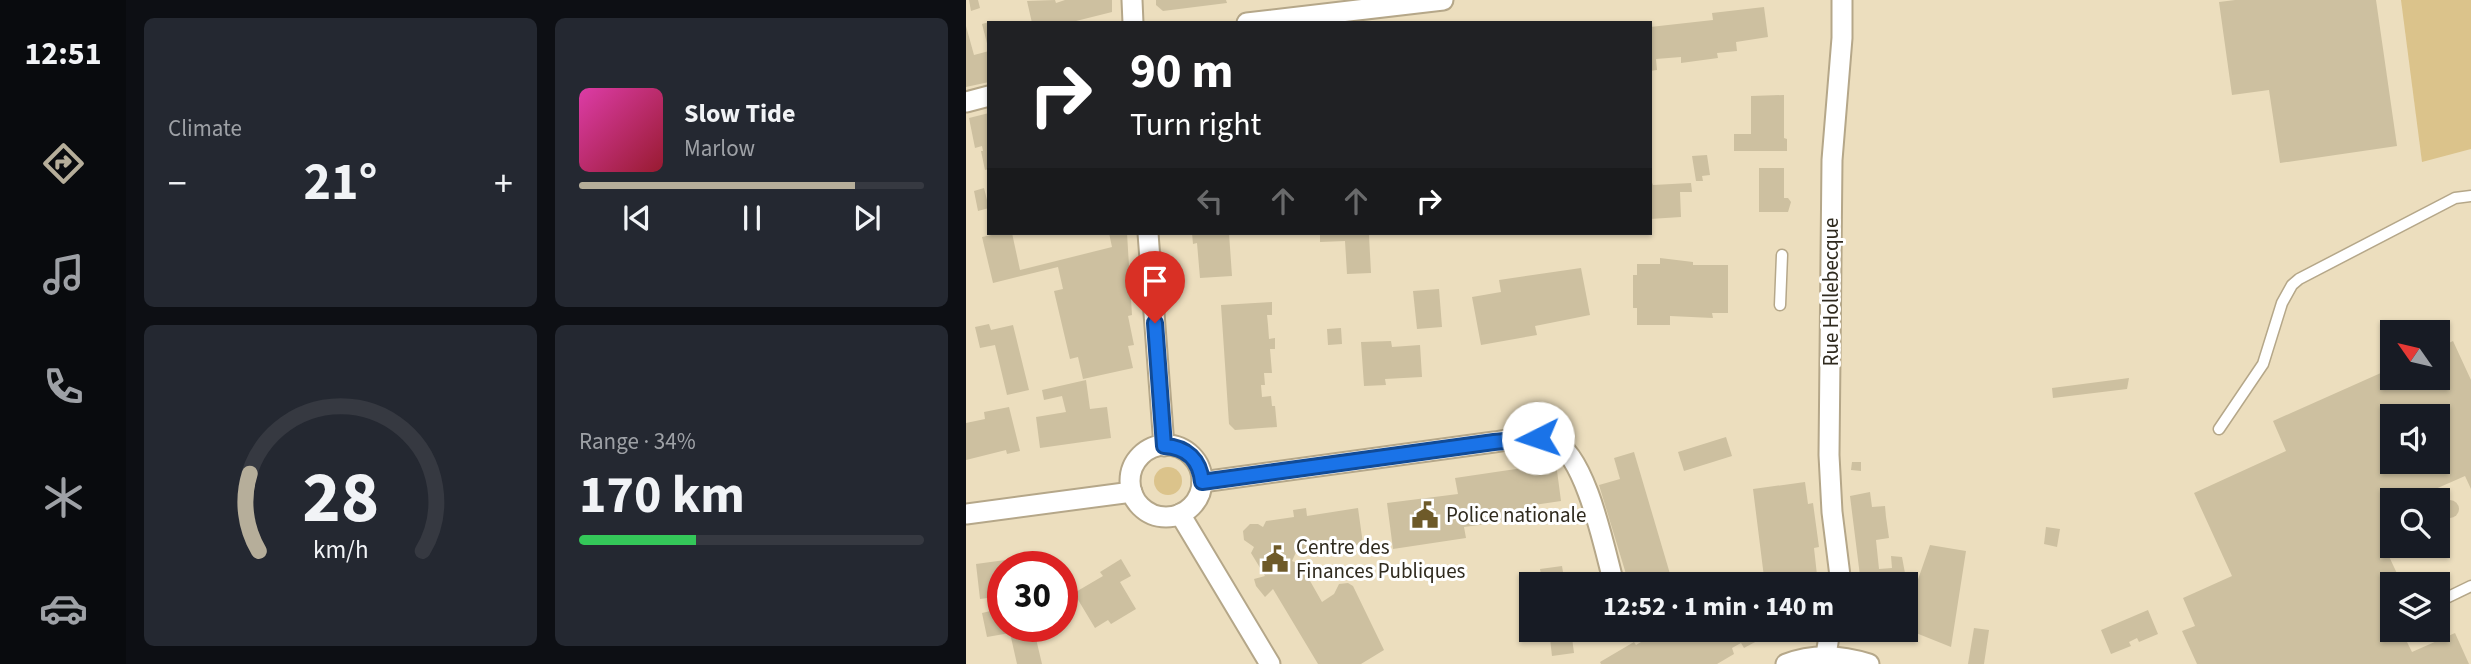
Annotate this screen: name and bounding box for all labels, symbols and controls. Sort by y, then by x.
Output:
text: 12:51 [24,31,102,77]
text: 90 m [1130,37,1234,107]
icon: right [1015,49,1106,140]
text: Slow Tide [684,95,795,132]
text: Turn right [1130,102,1261,148]
text: Climate [168,112,242,145]
text: Marlow [684,132,755,165]
icon: directions [39,139,88,188]
text: 21° [304,146,377,220]
text: − [168,157,187,211]
text: + [494,157,513,211]
icon: left [1191,182,1229,220]
icon: ahead [1264,182,1302,220]
icon: ahead [1337,182,1375,220]
icon: right [1410,182,1448,220]
icon: previous [618,199,656,237]
icon: pause [733,199,771,237]
icon: next [848,199,886,237]
street label: Rue Hollebecque [1816,218,1846,366]
icon: music [39,250,88,299]
pin [1125,251,1185,323]
icon: arrive [1136,262,1174,300]
north arrow [2380,320,2450,390]
map controls [2380,320,2450,642]
icon: phone [39,362,88,411]
position arrow [1501,401,1575,475]
button: sound [2380,404,2450,474]
text: Range · 34% [579,425,696,458]
text: 28 [302,447,379,551]
text: 170 km [579,459,745,533]
icon: climate [39,473,88,522]
button: search [2380,488,2450,558]
public building icon: Police nationale [1410,500,1440,530]
place label: Police nationale [1446,500,1586,530]
text: km/h [313,532,368,568]
place label: Centre des Finances Publiques [1296,532,1466,586]
public building icon: Centre des Finances Publiques [1260,544,1290,574]
speed limit sign: 30 [987,551,1078,642]
button: layers [2380,572,2450,642]
icon: car [39,584,88,633]
text: 12:52 · 1 min · 140 m [1603,588,1834,625]

